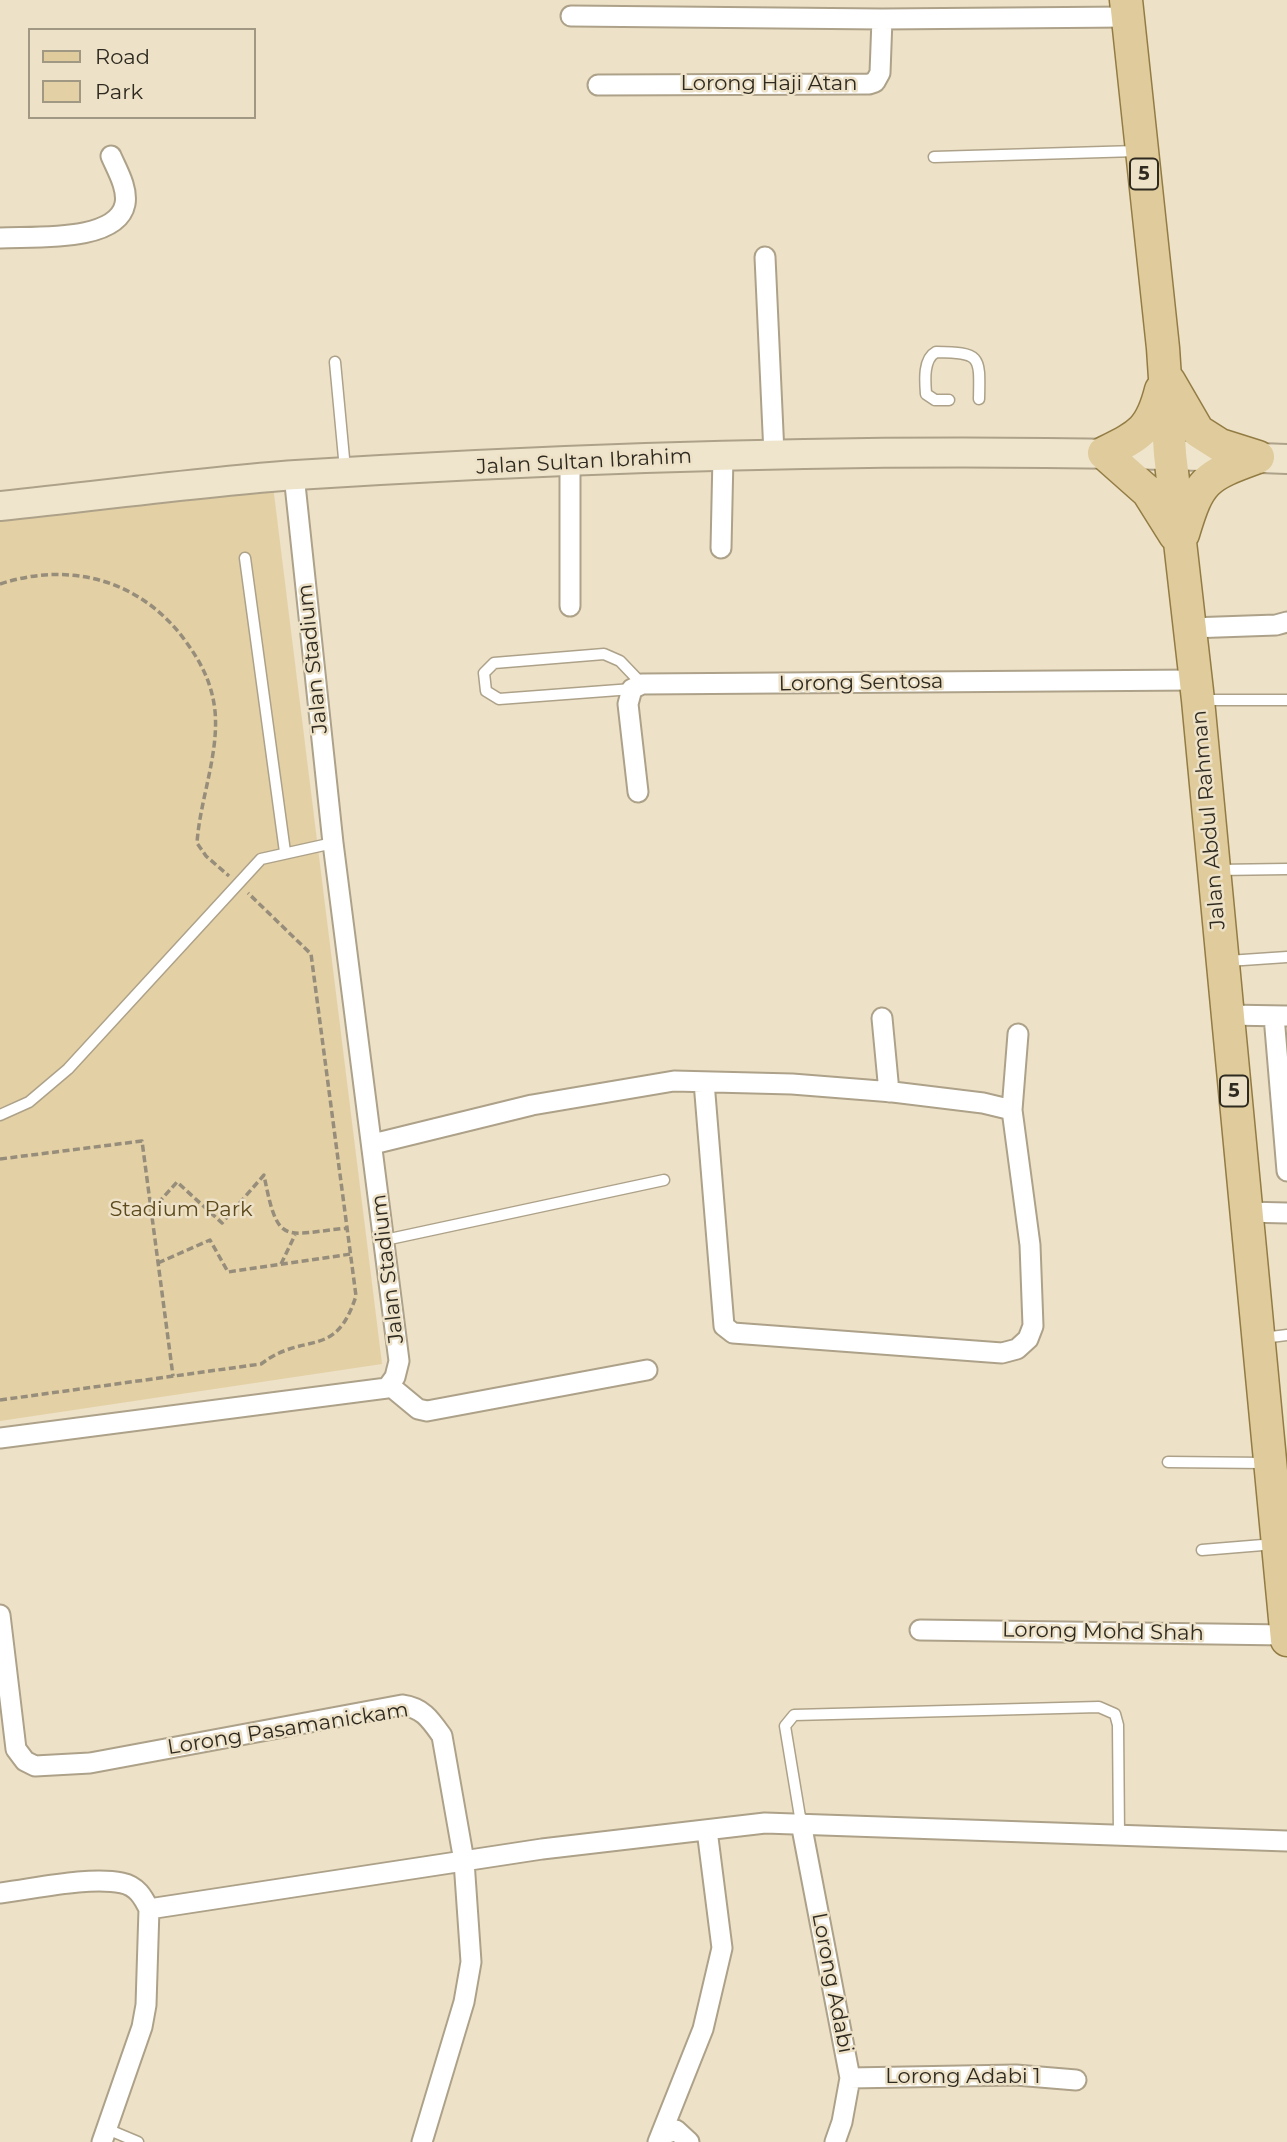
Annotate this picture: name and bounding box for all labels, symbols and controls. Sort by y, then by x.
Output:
legend [28,28,256,119]
text: Road [95,44,150,69]
street label: Lorong Haji Atan [681,71,857,97]
text: Park [95,79,143,104]
road number: 5 [1130,158,1158,190]
street label: Jalan Sultan Ibrahim [475,444,693,480]
street label: Jalan Stadium [293,583,333,735]
street label: Lorong Sentosa [779,669,943,697]
street label: Jalan Abdul Rahman [1187,709,1231,931]
road number: 5 [1220,1076,1248,1106]
street label: Jalan Stadium [366,1193,410,1345]
park label: Stadium Park [109,1197,253,1223]
street label: Lorong Mohd Shah [1002,1618,1204,1646]
street label: Lorong Pasamanickam [166,1697,410,1761]
street label: Lorong Adabi [806,1911,858,2055]
street label: Lorong Adabi 1 [885,2064,1041,2090]

